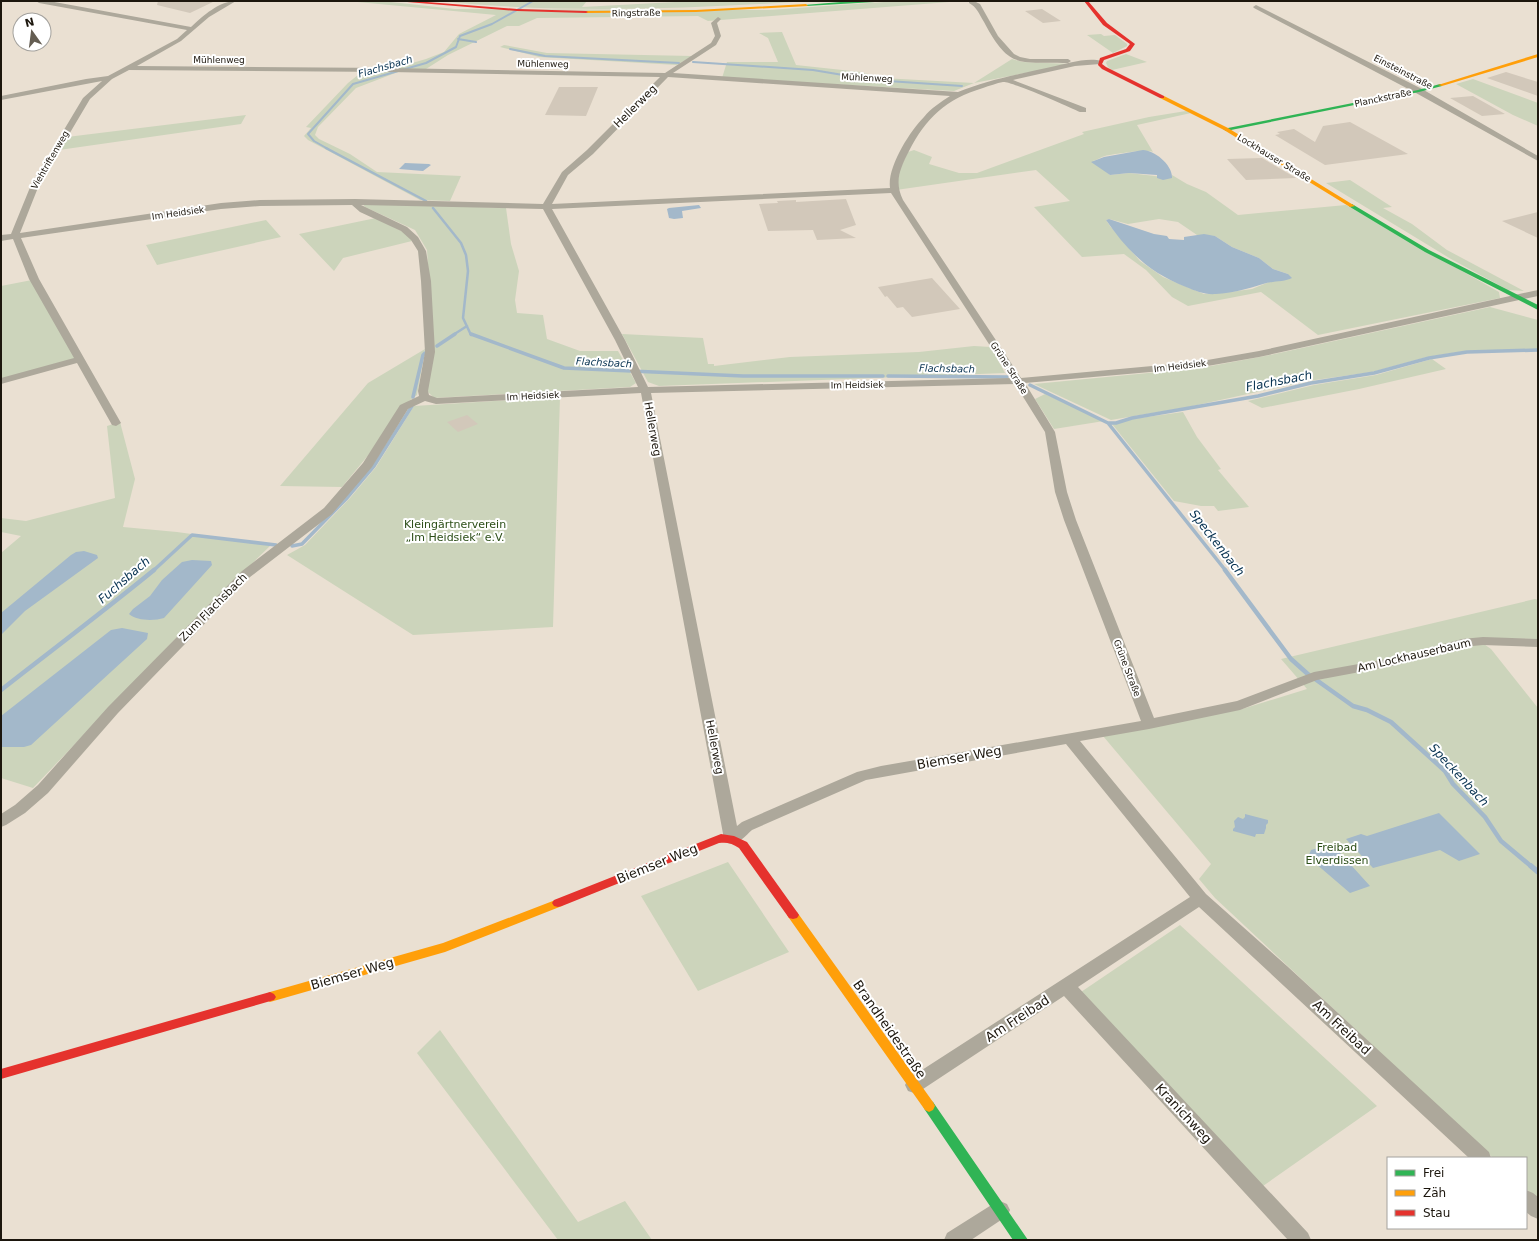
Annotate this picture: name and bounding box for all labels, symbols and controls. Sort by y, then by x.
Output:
street label: Ringstraße [612,8,661,18]
north arrow [12,12,52,52]
text: N [24,15,36,30]
water label: Flachsbach [357,53,414,79]
street label: Einsteinstraße [1372,53,1434,91]
street label: Mühlenweg [193,55,245,65]
street label: Mühlenweg [517,59,569,69]
street label: Mühlenweg [841,72,893,84]
street label: Hellerweg [611,82,659,130]
street label: Planckstraße [1354,87,1413,109]
street label: Viehtriftenweg [29,129,71,191]
street label: Lockhauser Straße [1235,132,1313,184]
street label: Im Heidsiek [151,204,206,222]
street label: Grüne Straße [988,340,1030,396]
water label: Flachsbach [576,356,632,369]
street label: Im Heidsiek [1153,358,1208,374]
water label: Flachsbach [919,363,975,374]
water label: Flachsbach [1245,368,1313,394]
street label: Im Heidsiek [831,380,884,390]
street label: Im Heidsiek [506,390,560,402]
street label: Hellerweg [641,401,664,457]
water label: Speckenbach [1187,507,1247,579]
park label: Kleingärtnerverein „Im Heidsiek“ e.V. [404,518,506,544]
water label: Fuchsbach [95,554,153,606]
street label: Zum Flachsbach [177,571,250,644]
street label: Am Lockhauserbaum [1356,636,1472,675]
street label: Grüne Straße [1112,638,1143,698]
street label: Hellerweg [703,719,726,775]
water label: Speckenbach [1426,741,1492,809]
street label: Biemser Weg [916,743,1003,772]
street label: Biemser Weg [615,840,700,886]
park label: Freibad Elverdissen [1306,841,1368,867]
street label: Biemser Weg [309,954,395,993]
street label: Brandheidestraße [850,977,929,1081]
street label: Am Freibad [982,992,1052,1045]
street label: Am Freibad [1310,997,1374,1058]
street label: Kranichweg [1152,1080,1215,1146]
legend [1387,1157,1527,1229]
text: Frei [1423,1166,1444,1180]
text: Zäh [1423,1186,1446,1200]
text: Stau [1423,1206,1450,1220]

